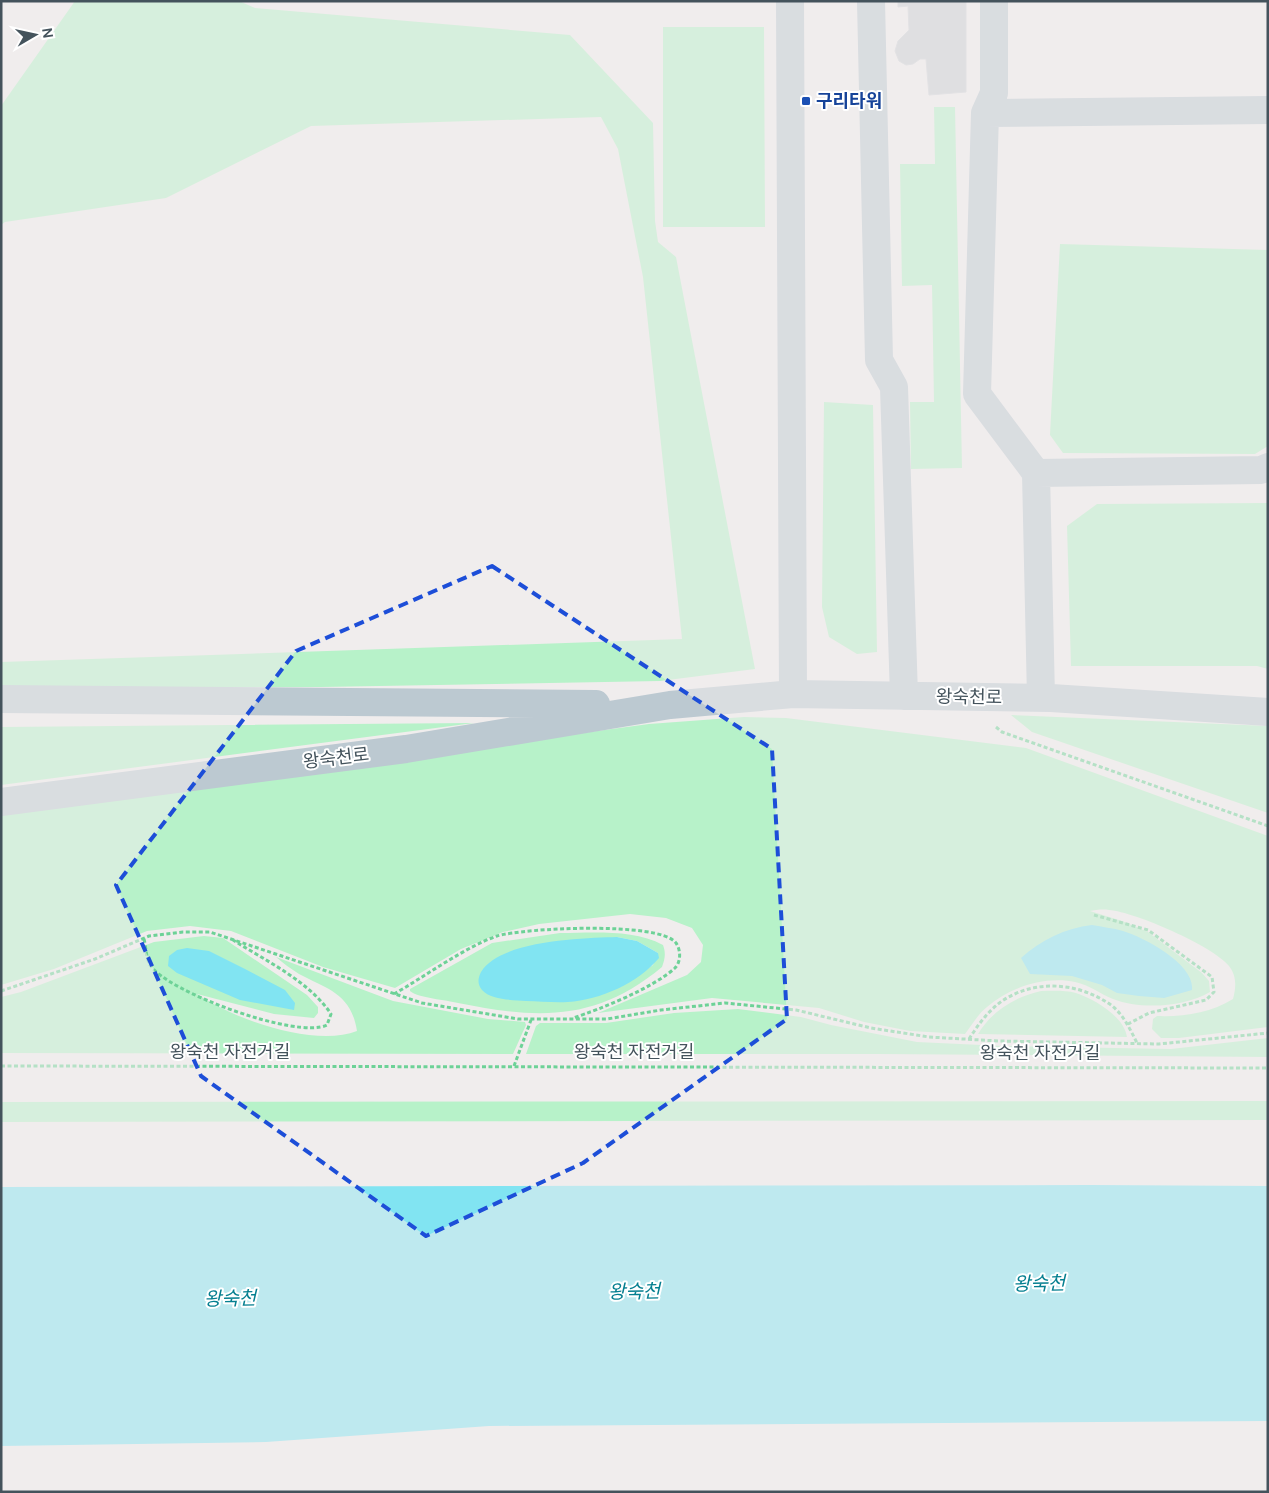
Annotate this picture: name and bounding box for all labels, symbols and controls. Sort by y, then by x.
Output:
north arrow [10,10,60,60]
text: N [38,27,58,39]
place label: 구리타워 [816,89,882,113]
marker: 구리타워 [800,95,812,107]
street label: 왕숙천로 [936,684,1002,710]
street label: 왕숙천로 [302,742,370,774]
street label: 왕숙천 자전거길 [170,1040,290,1064]
street label: 왕숙천 자전거길 [574,1040,694,1064]
street label: 왕숙천 자전거길 [980,1041,1100,1065]
water label: 왕숙천 [1013,1271,1067,1296]
water label: 왕숙천 [608,1279,662,1304]
water label: 왕숙천 [204,1286,258,1311]

